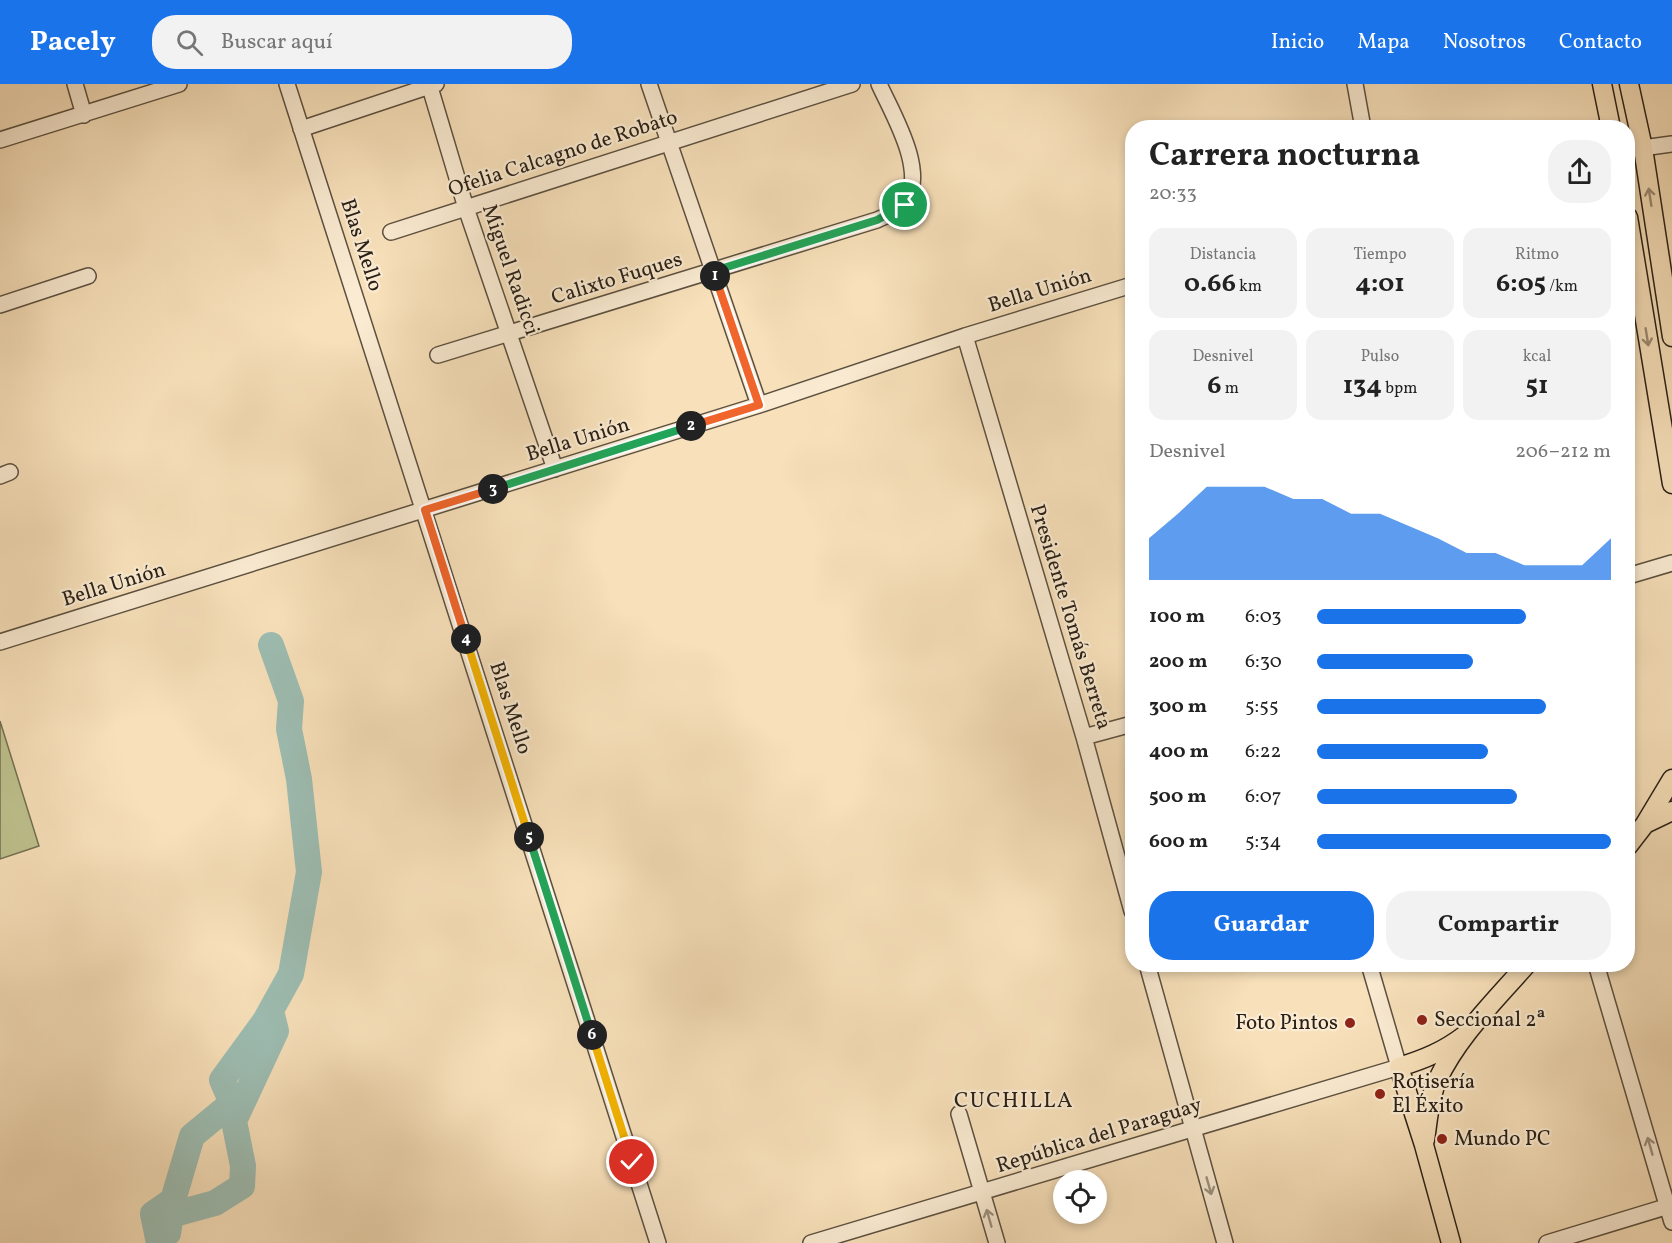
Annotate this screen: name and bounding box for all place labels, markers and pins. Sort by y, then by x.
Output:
pin [879,179,930,230]
pin: 1 [700,261,730,291]
pin: 2 [676,411,706,441]
pin: 3 [478,474,508,504]
pin: 4 [451,624,481,654]
pin: 5 [514,822,544,852]
place label: Seccional 2ª [1434,1006,1546,1035]
place label: Foto Pintos [1235,1009,1338,1038]
marker: Seccional 2ª [1415,1013,1429,1027]
marker: Foto Pintos [1343,1016,1357,1030]
pin: 6 [577,1020,607,1050]
place label: Rotisería El Éxito [1392,1068,1475,1121]
marker: Rotisería El Éxito [1373,1087,1387,1101]
place label: Mundo PC [1454,1125,1551,1154]
marker: Mundo PC [1435,1132,1449,1146]
pin [606,1136,657,1187]

